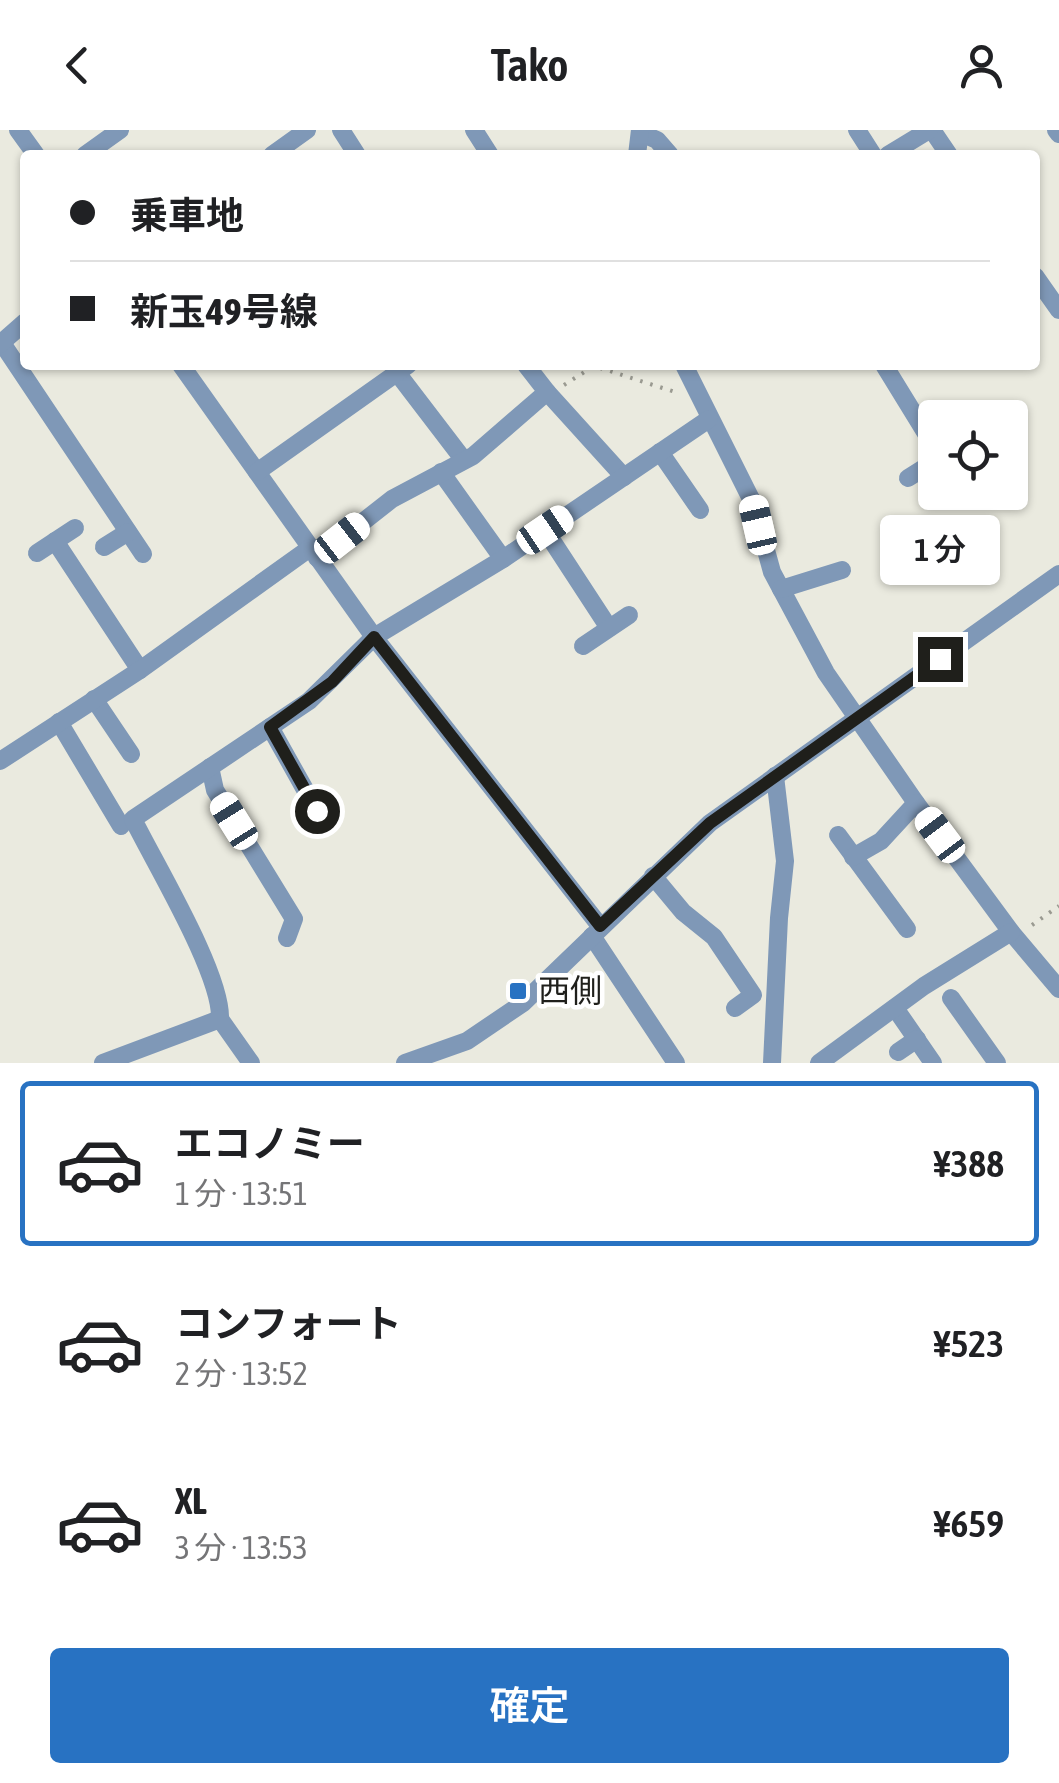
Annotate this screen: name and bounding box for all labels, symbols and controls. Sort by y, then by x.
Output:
icon: back [50,38,105,93]
icon: person [954,38,1009,93]
text: Tako [491,39,568,91]
text: 乗車地 [130,194,244,237]
text: 新玉49号線 [130,290,318,333]
map controls [918,400,1028,510]
button: locate [918,400,1028,510]
car [737,492,779,558]
car [512,501,578,559]
car [309,508,375,568]
callout: 1 分 [880,514,1000,584]
text: 1 分 [914,531,966,568]
route end [918,637,963,682]
car [205,788,263,854]
route start [295,789,340,834]
car [910,802,970,868]
place label: 西側 [538,972,602,1009]
marker: 西側 [507,980,529,1002]
icon: car [55,1119,145,1209]
text: エコノミー [175,1122,365,1165]
text: ¥388 [934,1142,1004,1185]
text: 1 分 · 13:51 [175,1175,308,1212]
icon: car [55,1299,145,1389]
text: コンフォート [175,1302,402,1345]
text: ¥523 [934,1322,1004,1365]
text: 2 分 · 13:52 [175,1355,308,1392]
icon: car [55,1479,145,1569]
text: XL [175,1479,207,1522]
text: ¥659 [934,1502,1004,1545]
text: 3 分 · 13:53 [175,1529,308,1566]
button: 確定 [50,1648,1009,1763]

